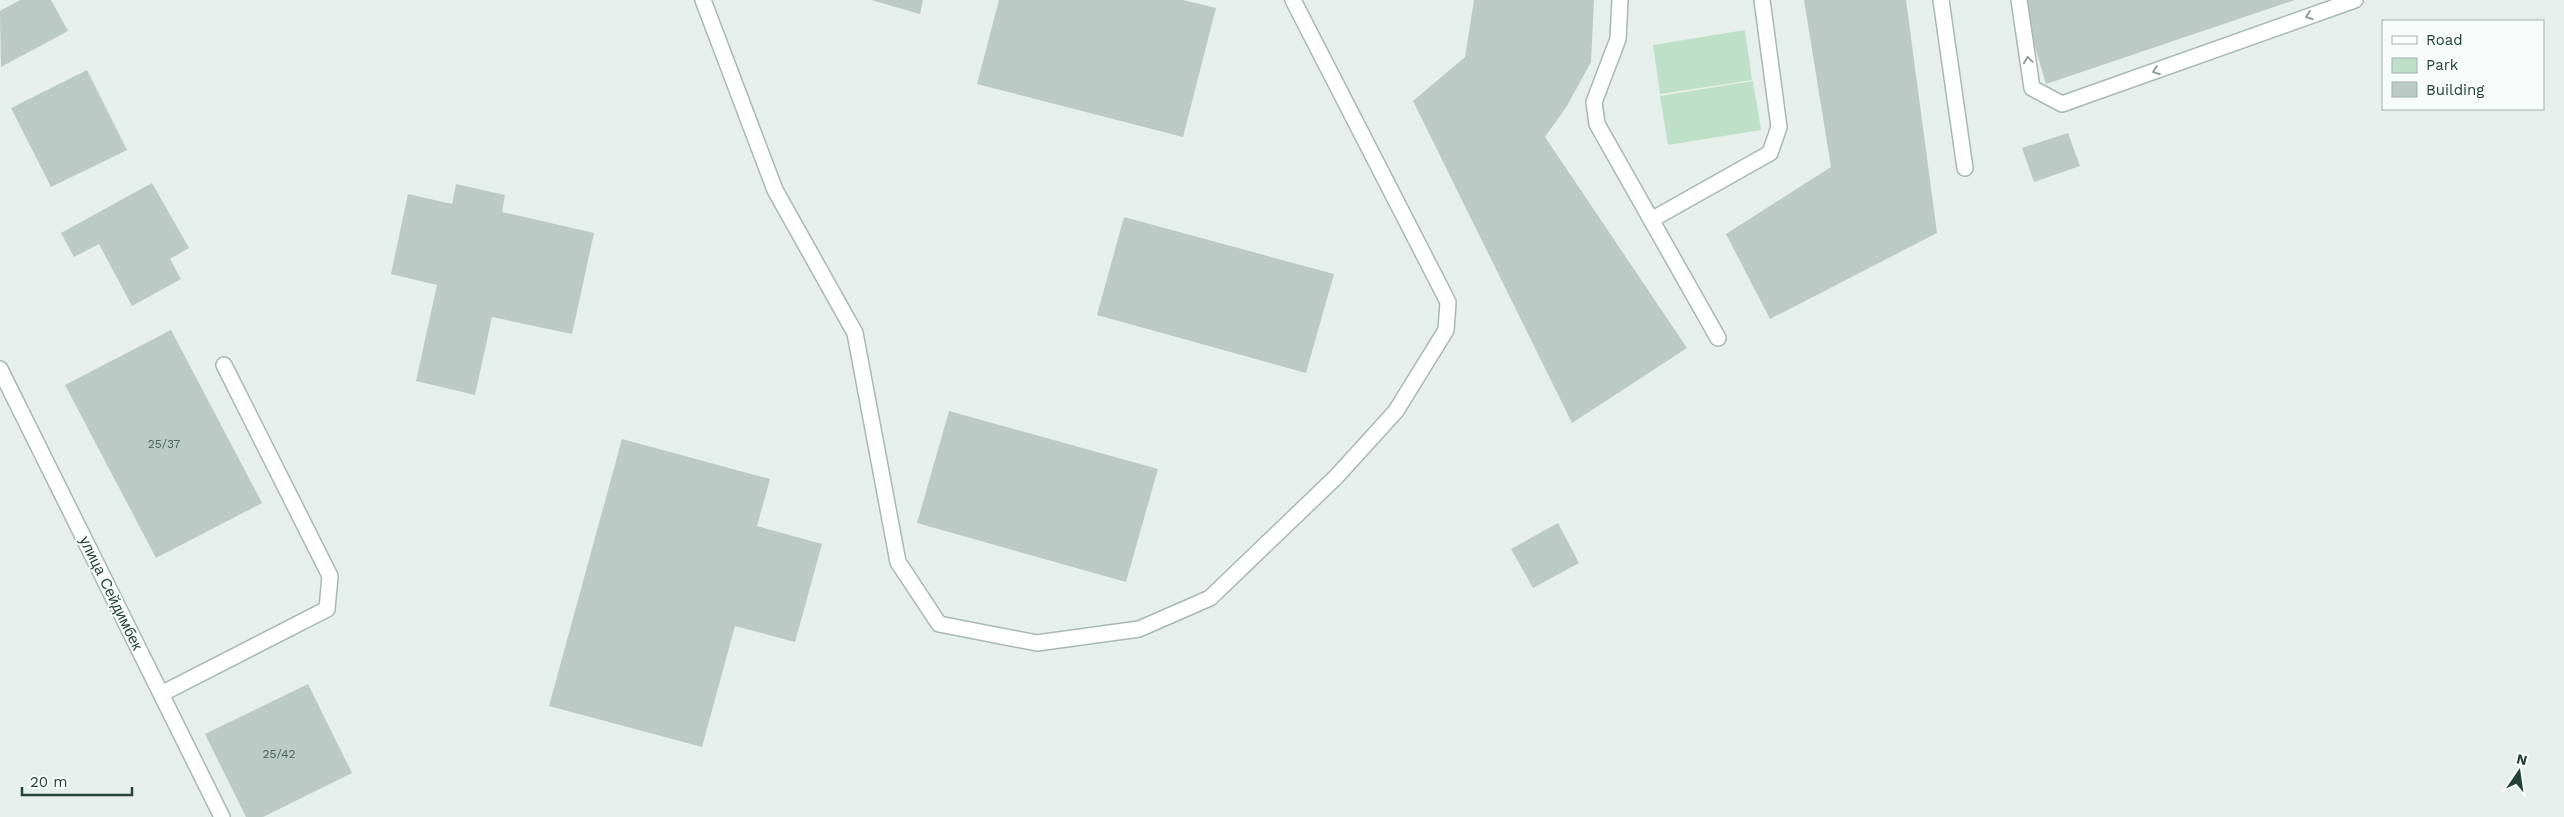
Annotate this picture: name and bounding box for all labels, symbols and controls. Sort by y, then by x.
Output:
one-way arrow [2305,10,2314,20]
legend [2382,20,2544,110]
text: Road [2426,31,2463,49]
one-way arrow [2023,55,2033,64]
text: Park [2426,56,2459,74]
one-way arrow [2152,65,2161,75]
text: Building [2426,81,2484,99]
house number: 25/37 [148,437,180,451]
street label: улица Сейдимбек [76,533,147,653]
house number: 25/42 [262,747,296,761]
north arrow [2494,747,2544,797]
text: N [2515,750,2529,768]
scale bar [22,764,132,796]
text: 20 m [30,773,68,791]

